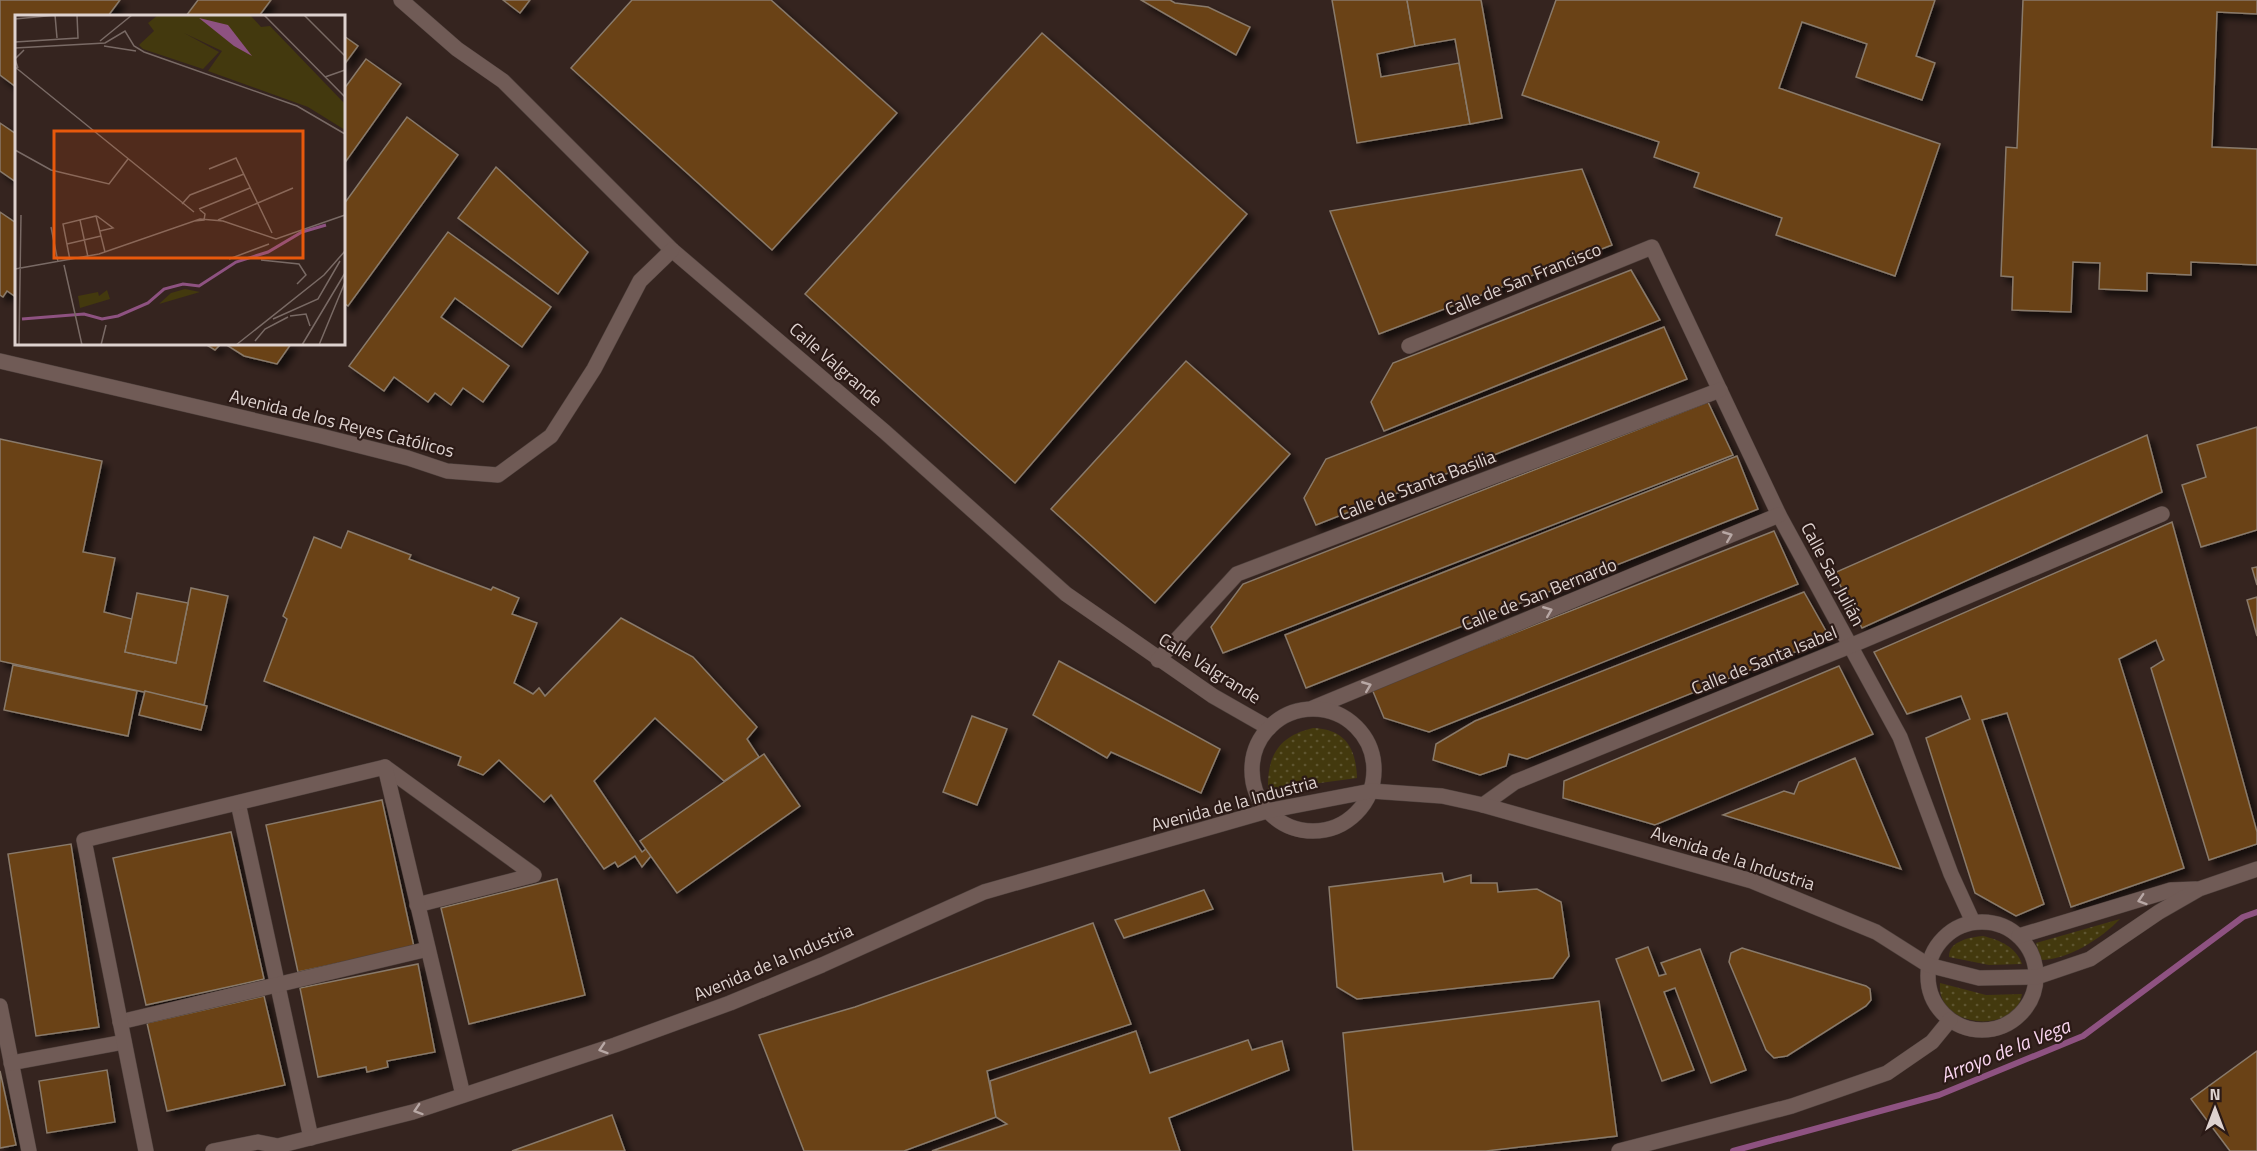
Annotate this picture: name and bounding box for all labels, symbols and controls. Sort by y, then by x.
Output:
inset map [15,15,345,345]
street label: Calle de San Francisco [1441,235,1605,323]
street label: Calle Valgrande [783,316,889,412]
street label: Avenida de los Reyes Católicos [227,382,457,464]
street label: Calle de Stanta Basilia [1335,443,1499,527]
street label: Calle San Julián [1794,517,1872,631]
one-way arrow [1722,531,1733,543]
street label: Calle de San Bernardo [1457,551,1621,637]
one-way arrow [1541,606,1552,618]
street label: Calle de Santa Isabel [1687,618,1841,702]
street label: Calle Valgrande [1154,626,1266,710]
one-way arrow [1361,681,1372,693]
street label: Avenida de la Industria [1148,768,1320,838]
street label: Avenida de la Industria [1648,819,1818,897]
one-way arrow [2137,892,2148,905]
street label: Avenida de la Industria [689,916,857,1008]
water label: Arroyo de la Vega [1935,1010,2075,1090]
one-way arrow [598,1042,609,1055]
north arrow [2185,1079,2245,1139]
text: N [2209,1082,2221,1106]
one-way arrow [413,1103,424,1115]

